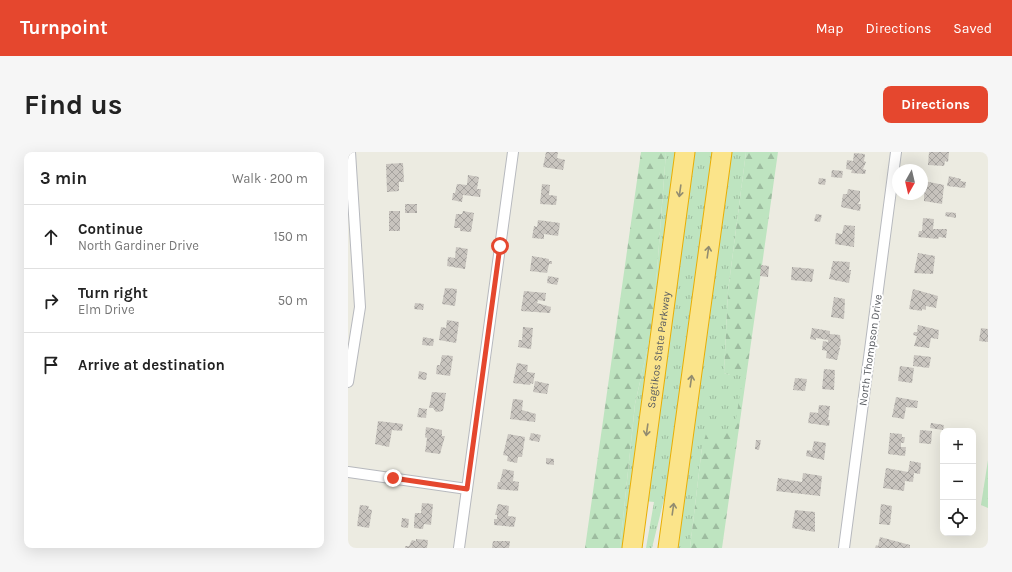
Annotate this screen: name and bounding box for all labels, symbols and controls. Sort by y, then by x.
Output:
text: Turnpoint [20,17,108,39]
text: Map [816,20,844,37]
text: Directions [866,20,931,37]
text: Saved [953,20,992,37]
button: Directions [883,86,988,123]
text: Find us [24,88,123,121]
north arrow [892,164,928,200]
text: 3 min [40,168,87,188]
text: Walk · 200 m [232,171,308,186]
one-way arrow [676,184,684,197]
text: Continue [78,220,143,238]
icon: ahead [40,226,62,248]
text: 150 m [273,229,308,244]
route start [491,237,509,255]
text: North Gardiner Drive [78,238,199,253]
one-way arrow [704,246,712,259]
text: Turn right [78,284,148,302]
icon: right [40,290,62,312]
street label: Sagtikos State Parkway [645,291,673,409]
text: 50 m [278,293,308,308]
street label: North Thompson Drive [856,293,885,407]
text: Elm Drive [78,302,135,317]
icon: arrive [40,354,62,376]
text: Arrive at destination [78,356,225,374]
one-way arrow [687,374,695,387]
one-way arrow [643,423,651,436]
map controls [940,428,976,536]
button: + [940,428,976,464]
button: − [940,464,976,500]
route end [384,469,402,487]
button: locate [940,500,976,536]
one-way arrow [669,503,677,516]

